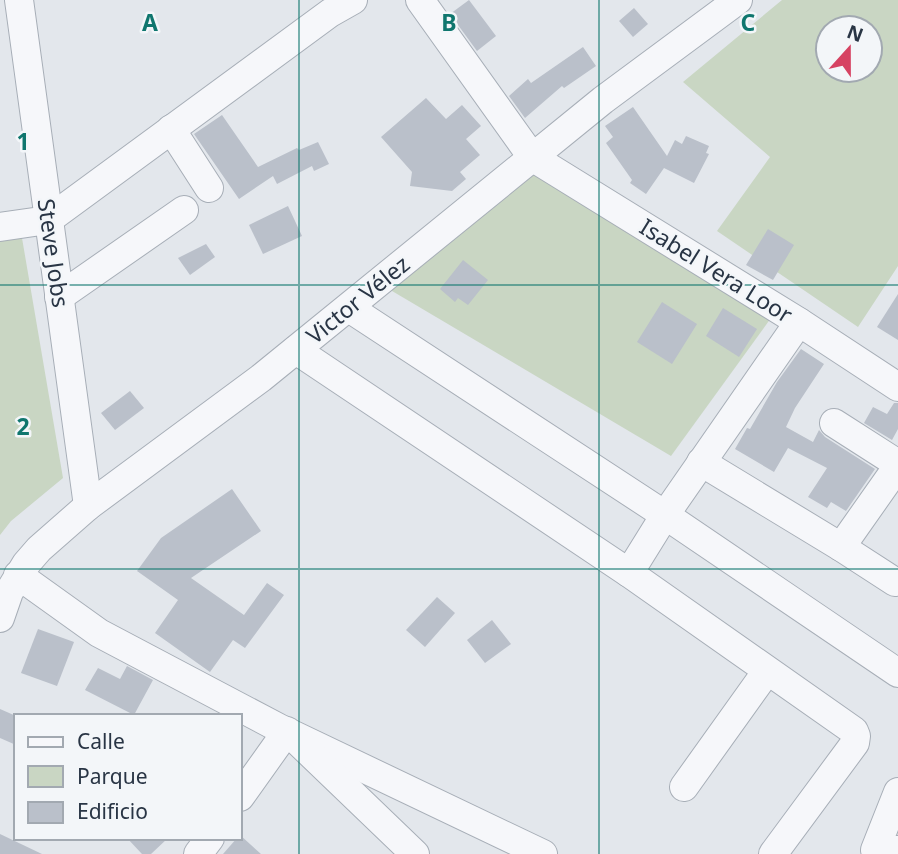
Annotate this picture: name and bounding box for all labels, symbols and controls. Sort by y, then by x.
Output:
text: A [142,6,158,38]
text: B [441,6,457,38]
text: C [741,6,756,38]
north arrow [814,14,884,84]
text: N [843,18,867,48]
text: 1 [16,125,30,157]
street label: Steve Jobs [31,196,77,309]
street label: Isabel Vera Loor [634,210,799,330]
street label: Victor Vélez [299,248,416,351]
text: 2 [16,410,30,442]
legend [14,714,242,840]
text: Calle [77,727,125,755]
text: Parque [77,762,147,790]
text: Edificio [77,797,148,825]

